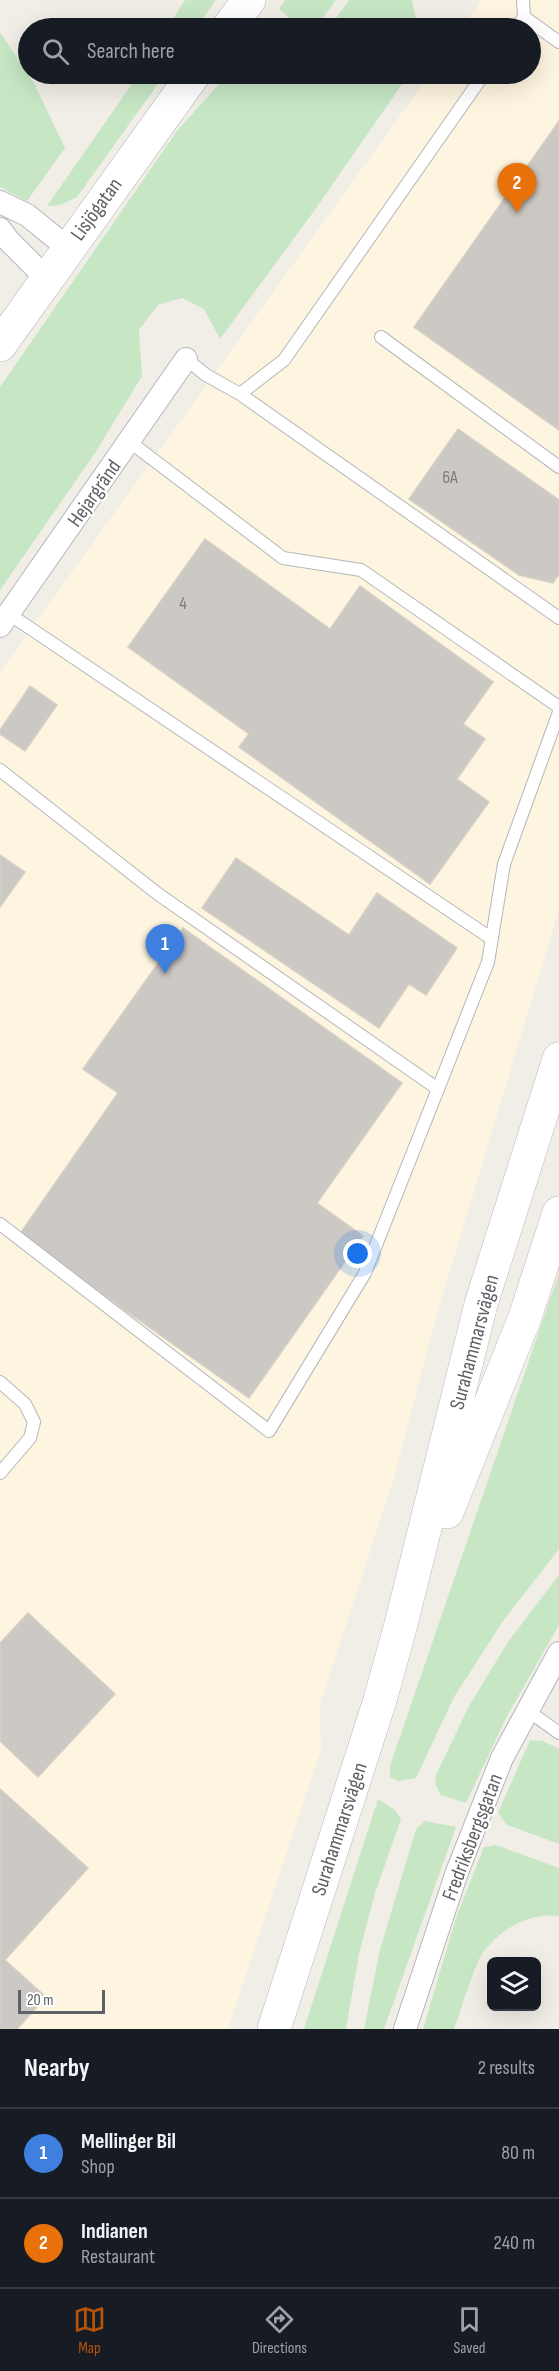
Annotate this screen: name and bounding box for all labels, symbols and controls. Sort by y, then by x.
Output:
search box [18,18,541,84]
icon: search [39,35,72,68]
text: Search here [87,38,174,65]
pin: 2 [498,164,536,213]
street label: Lisjögatan [65,173,127,245]
street label: Hejargränd [62,455,127,532]
house number: 6A [442,467,458,488]
house number: 4 [179,593,187,614]
pin: 1 [146,924,184,974]
your location [343,1239,372,1268]
street label: Surahammarsvägen [444,1272,504,1412]
street label: Surahammarsvägen [306,1759,373,1899]
street label: Fredriksbergsgatan [437,1770,508,1904]
map controls [487,1957,541,2011]
button: layers [487,1957,541,2011]
scale bar [18,1987,105,2014]
text: 20 m [27,1991,54,2010]
text: Nearby [24,2053,90,2084]
text: 2 results [478,2056,535,2080]
text: Mellinger Bil [81,2128,176,2155]
text: 1 [40,2141,47,2165]
text: 80 m [501,2141,535,2165]
text: Shop [81,2155,115,2179]
text: Indianen [81,2218,148,2245]
text: 2 [39,2231,48,2255]
text: 240 m [494,2231,535,2255]
text: Restaurant [81,2245,155,2269]
tab: Map [73,2303,106,2358]
tab: Directions [252,2303,307,2358]
tab: Saved [453,2303,486,2358]

